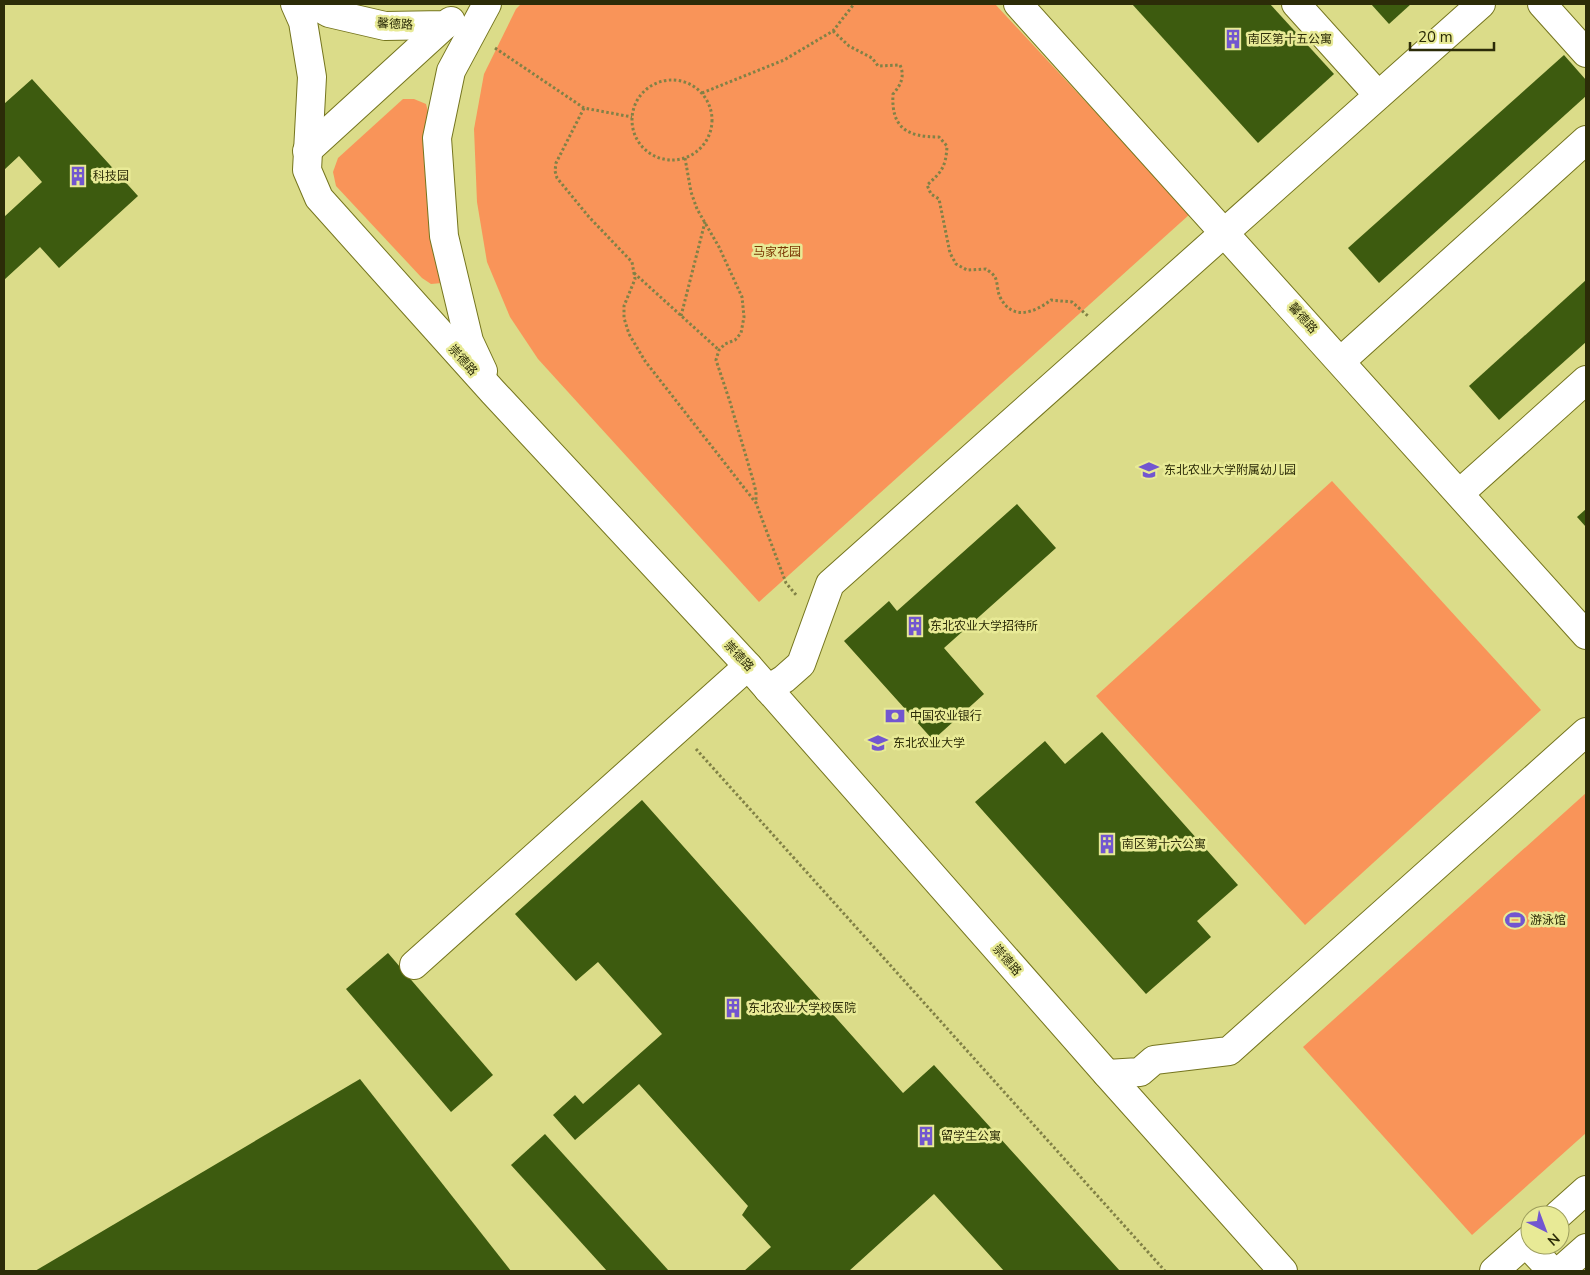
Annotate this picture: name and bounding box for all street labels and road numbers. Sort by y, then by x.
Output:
street label: 馨德路 [377,15,413,33]
street label: 馨德路 [1285,299,1321,337]
street label: 崇德路 [445,341,481,379]
street label: 崇德路 [721,637,757,675]
street label: 崇德路 [989,941,1025,979]

